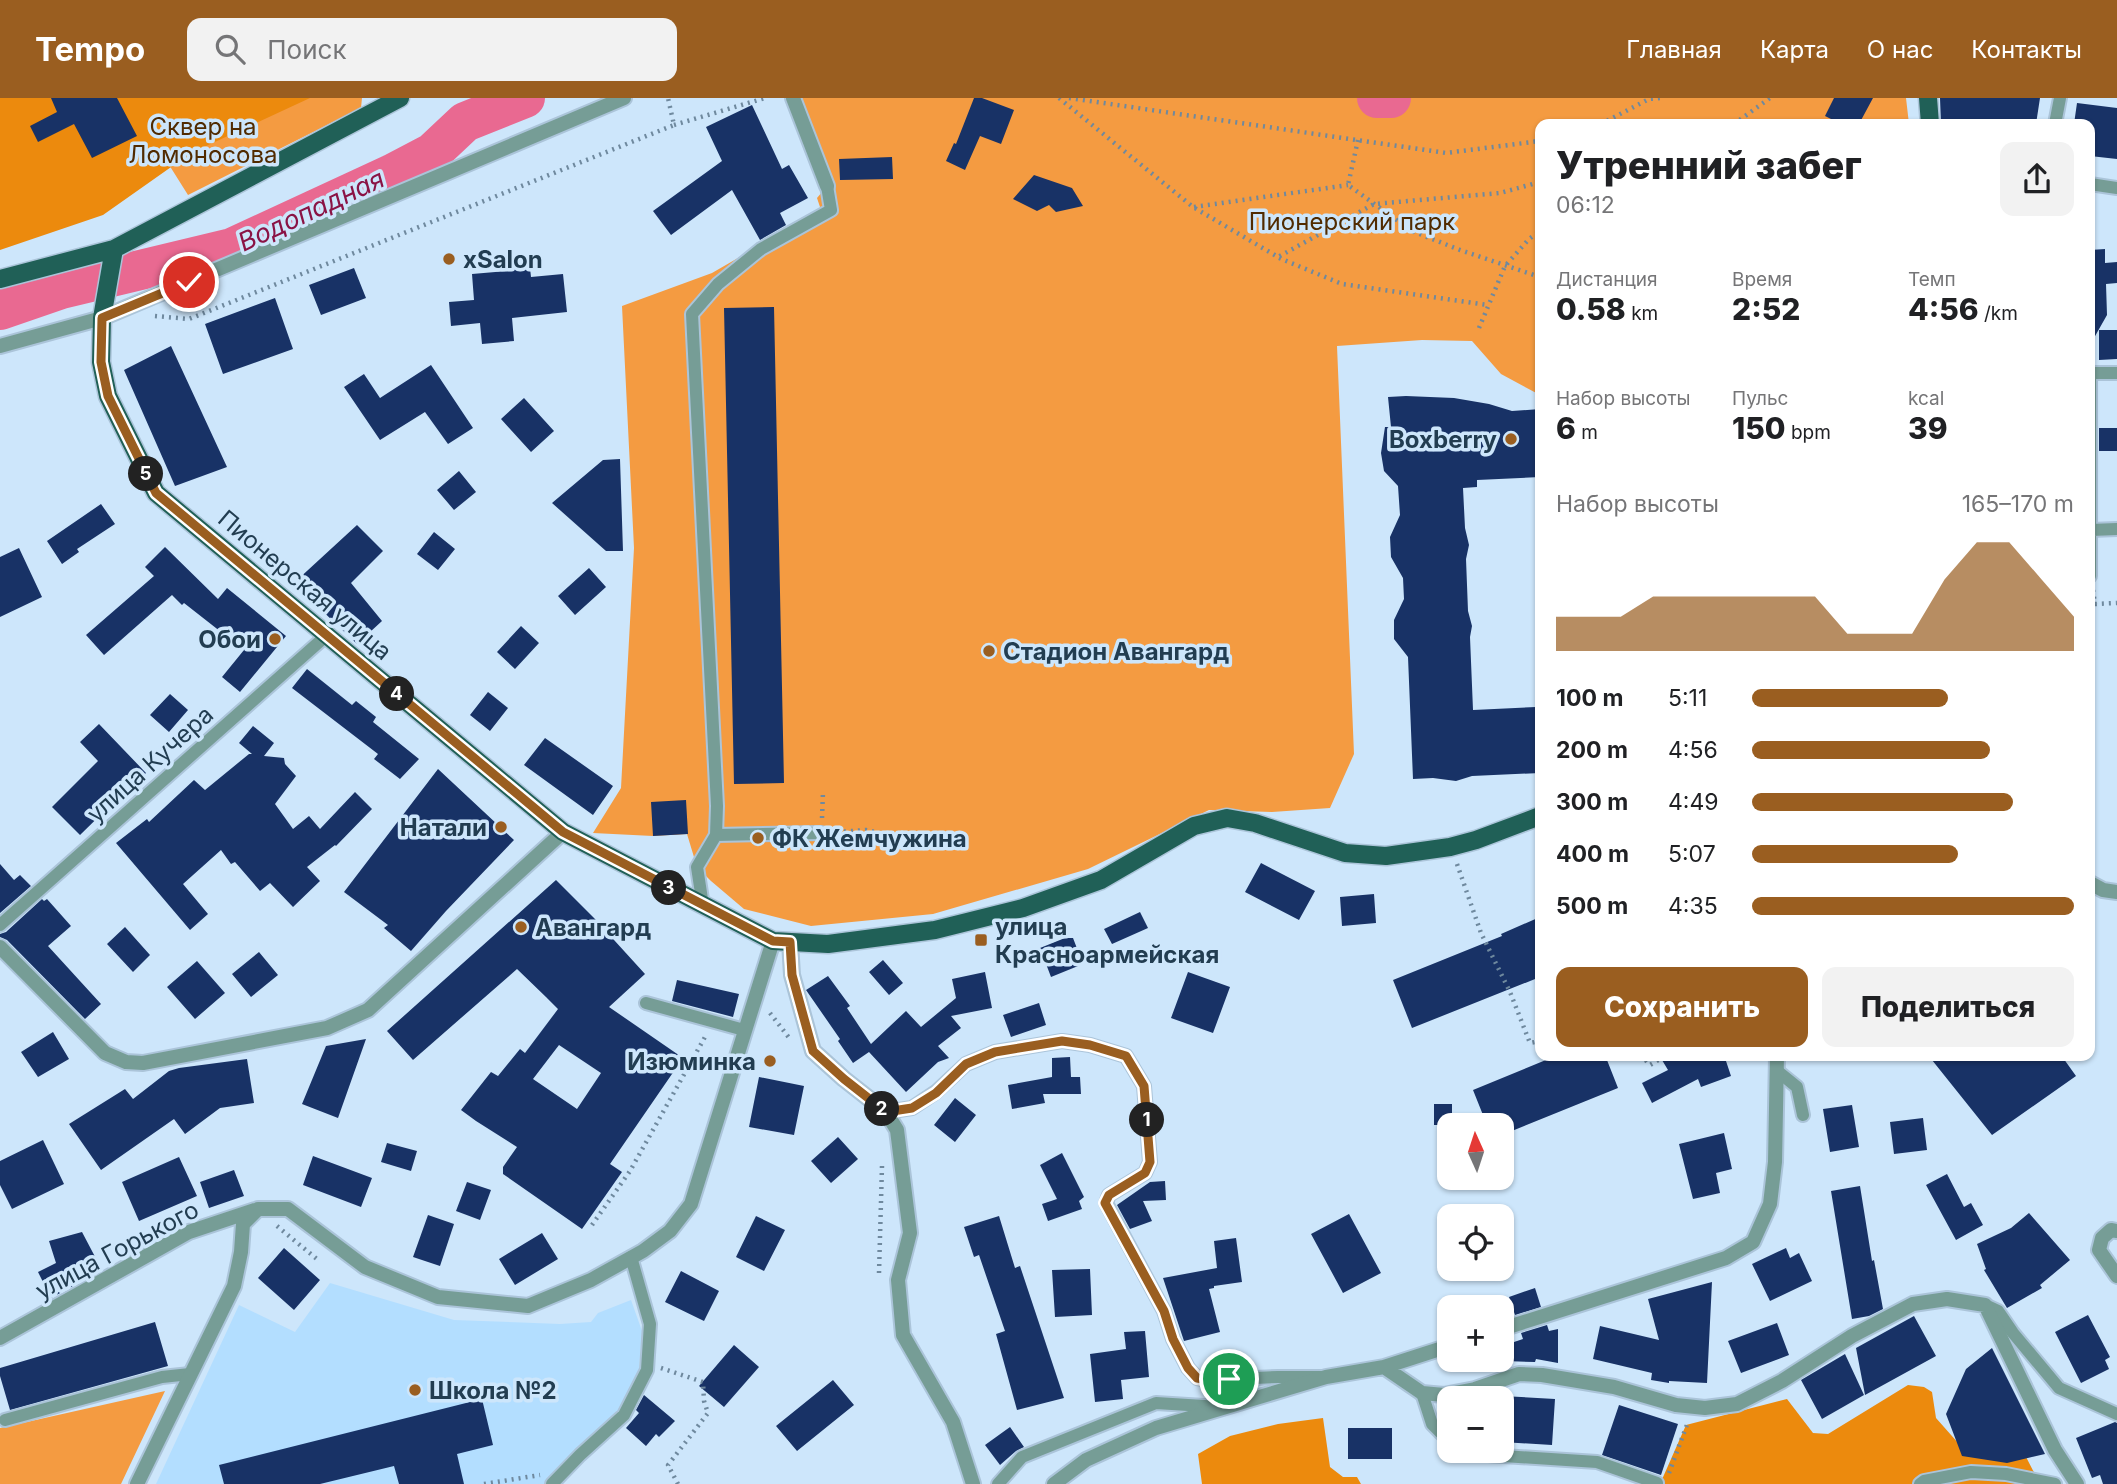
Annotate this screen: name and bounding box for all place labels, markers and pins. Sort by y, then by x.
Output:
place label: xSalon [463,245,543,274]
marker: xSalon [441,251,457,267]
pin [159,252,219,312]
place label: Boxberry [1389,425,1498,454]
marker: Boxberry [1503,431,1519,447]
pin: 5 [128,456,164,492]
place label: Обои [198,625,261,654]
marker: Обои [267,631,283,647]
place label: Стадион Авангард [1003,637,1229,666]
marker: Стадион Авангард [981,643,997,659]
pin: 4 [380,676,414,712]
place label: Натали [400,813,487,842]
marker: Натали [493,819,509,835]
place label: ФК Жемчужина [772,824,967,853]
marker: ФК Жемчужина [750,830,766,846]
pin: 3 [652,870,686,906]
place label: улица Красноармейская [995,912,1219,969]
place label: Авангард [535,913,651,942]
marker: Авангард [513,919,529,935]
marker: улица Красноармейская [973,932,989,948]
place label: Изюминка [627,1047,756,1076]
marker: Изюминка [762,1053,778,1069]
pin: 2 [864,1091,900,1126]
pin: 1 [1130,1102,1164,1138]
pin [1199,1349,1259,1409]
place label: Школа №2 [429,1376,557,1405]
marker: Школа №2 [407,1382,423,1398]

